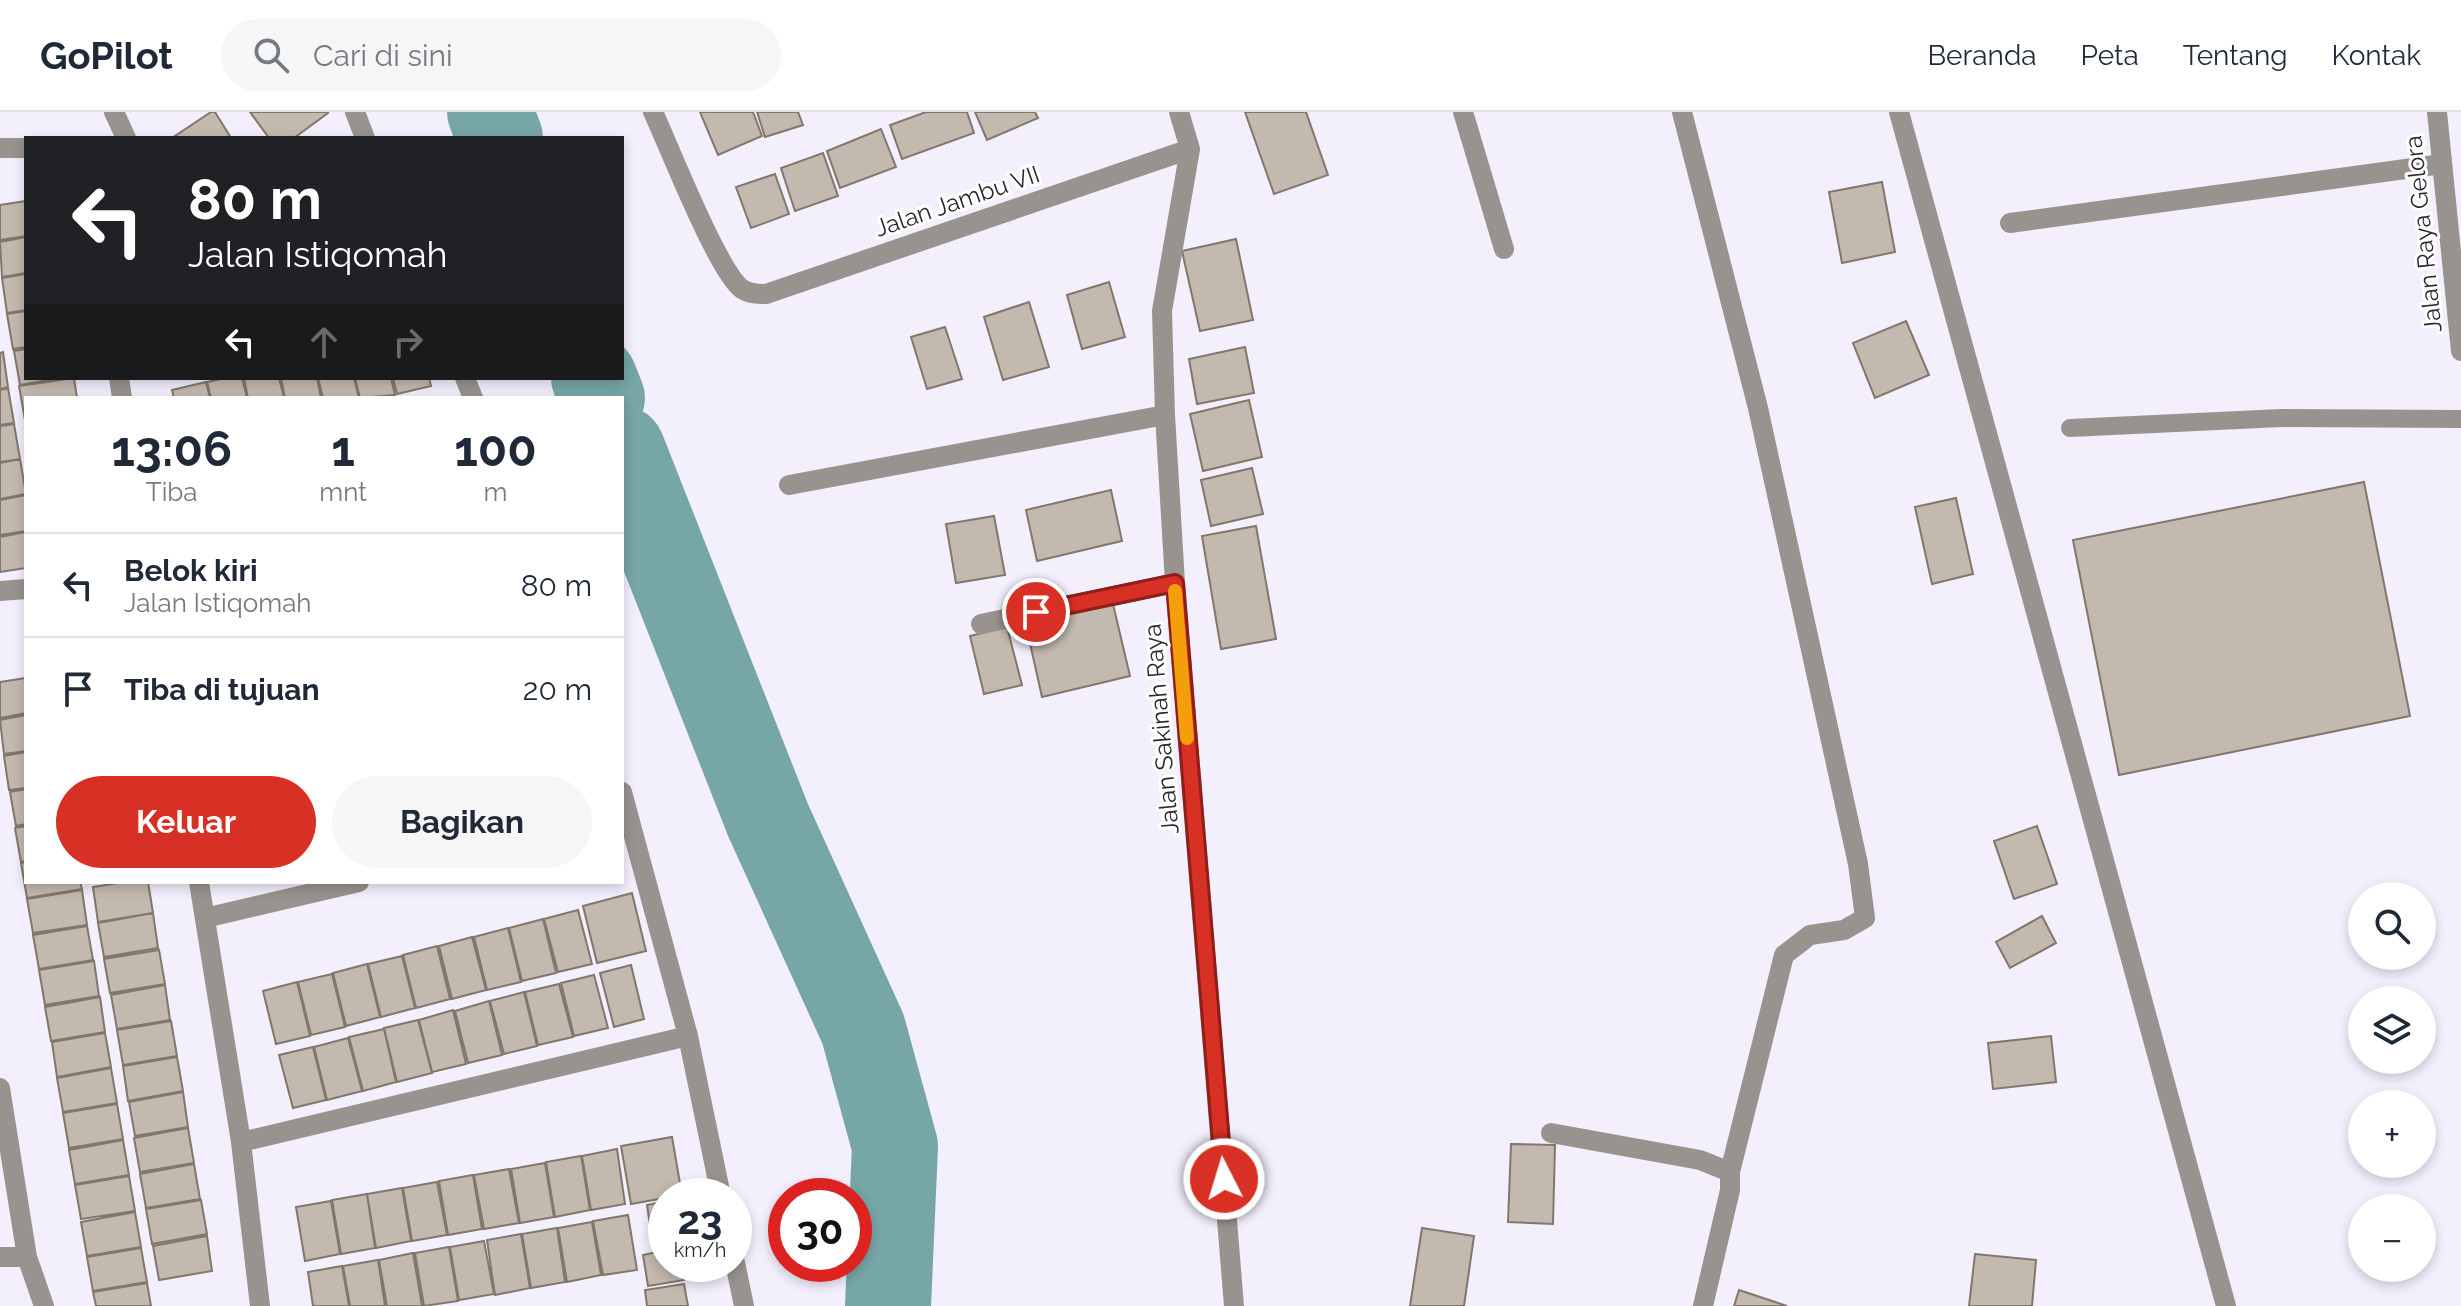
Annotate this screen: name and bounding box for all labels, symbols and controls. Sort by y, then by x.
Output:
search box [221,19,781,91]
text: GoPilot [40,33,173,78]
icon: search [249,33,293,77]
text: Cari di sini [313,38,453,73]
text: Beranda [1927,39,2037,72]
text: Peta [2081,39,2139,72]
text: Tentang [2183,39,2288,72]
text: Kontak [2332,39,2421,72]
street label: Jalan Raya Gelora [2398,134,2448,334]
street label: Jalan Jambu VII [871,159,1043,243]
text: 80 m [188,166,322,232]
icon: left [56,168,160,272]
text: Jalan Istiqomah [188,233,448,275]
icon: left [218,320,262,364]
icon: ahead [302,320,346,364]
icon: right [386,320,430,364]
text: 13:06 [111,421,232,477]
text: 1 [331,421,355,477]
text: 100 [454,421,537,477]
text: Tiba [146,477,198,507]
text: mnt [319,477,367,507]
text: m [484,477,507,507]
text: Belok kiri [124,553,258,588]
icon: left [56,563,100,607]
text: 80 m [521,568,592,603]
pin [1002,578,1070,646]
text: Jalan Istiqomah [124,588,311,618]
icon: arrive [1014,590,1058,634]
street label: Jalan Sakinah Raya [1137,623,1185,835]
icon: arrive [56,667,100,711]
text: Tiba di tujuan [124,672,320,707]
text: 20 m [523,672,592,707]
button: Keluar [56,776,316,868]
button: Bagikan [332,776,592,868]
map controls [2348,882,2436,1282]
button: search [2348,882,2436,970]
button: layers [2348,986,2436,1074]
button: + [2348,1090,2436,1178]
position arrow [1182,1137,1266,1221]
speed limit sign: 30 [768,1178,872,1282]
button: − [2348,1194,2436,1282]
text: 23 [678,1196,722,1243]
text: km/h [674,1238,726,1262]

